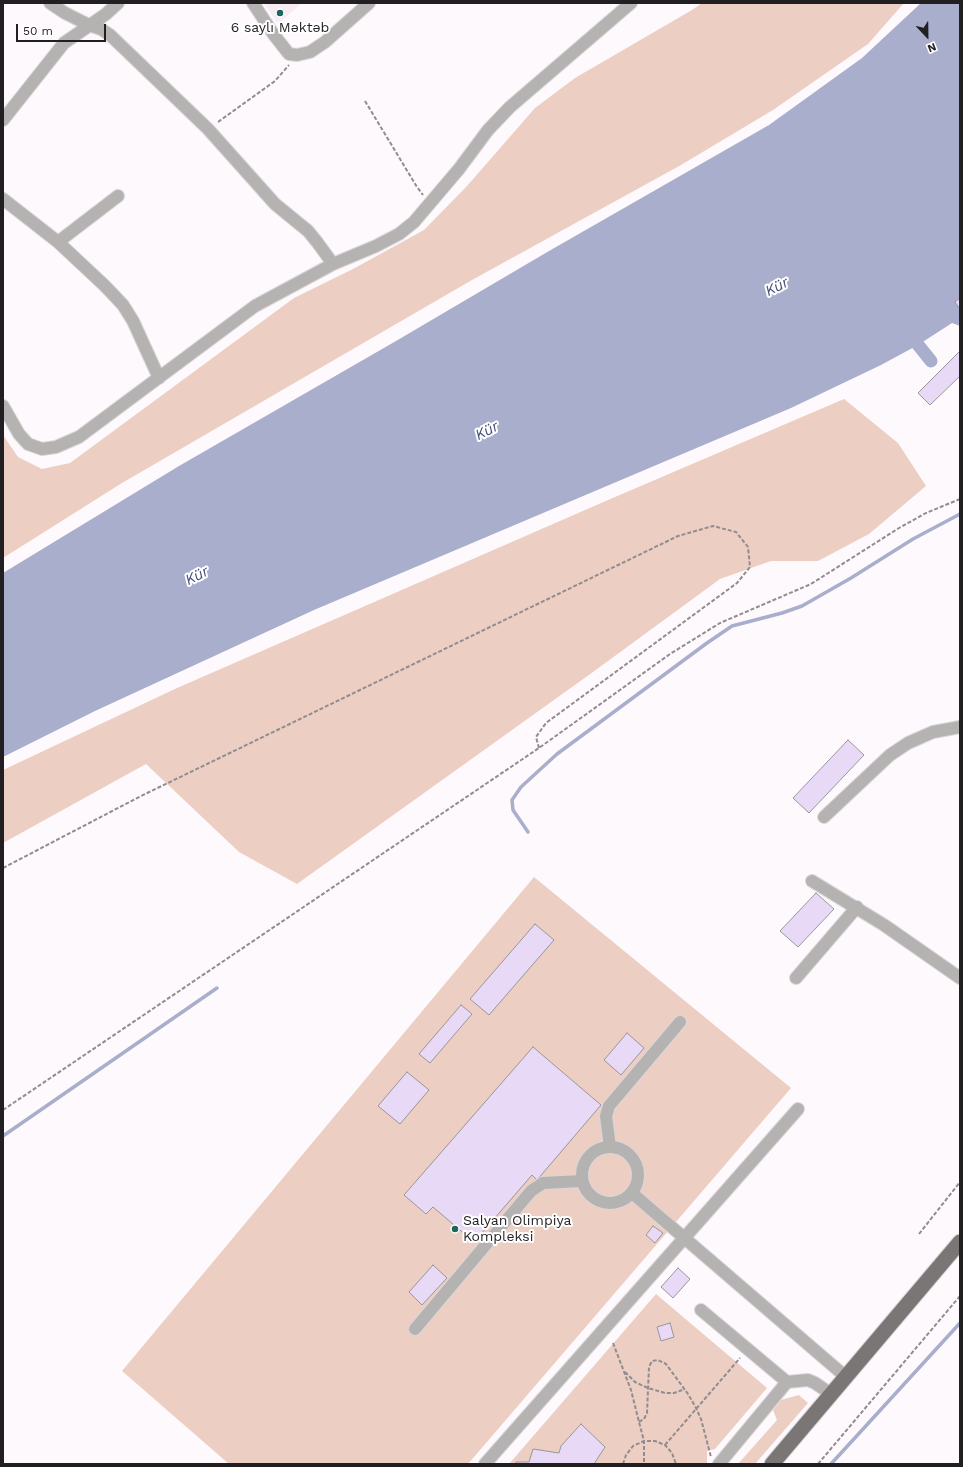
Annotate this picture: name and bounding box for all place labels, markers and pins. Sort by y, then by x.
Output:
marker: 6 saylı Məktəb [275,8,285,18]
place label: 6 saylı Məktəb [231,20,329,36]
place label: Salyan Olimpiya Kompleksi [463,1213,571,1246]
marker: Salyan Olimpiya Kompleksi [450,1224,460,1234]

